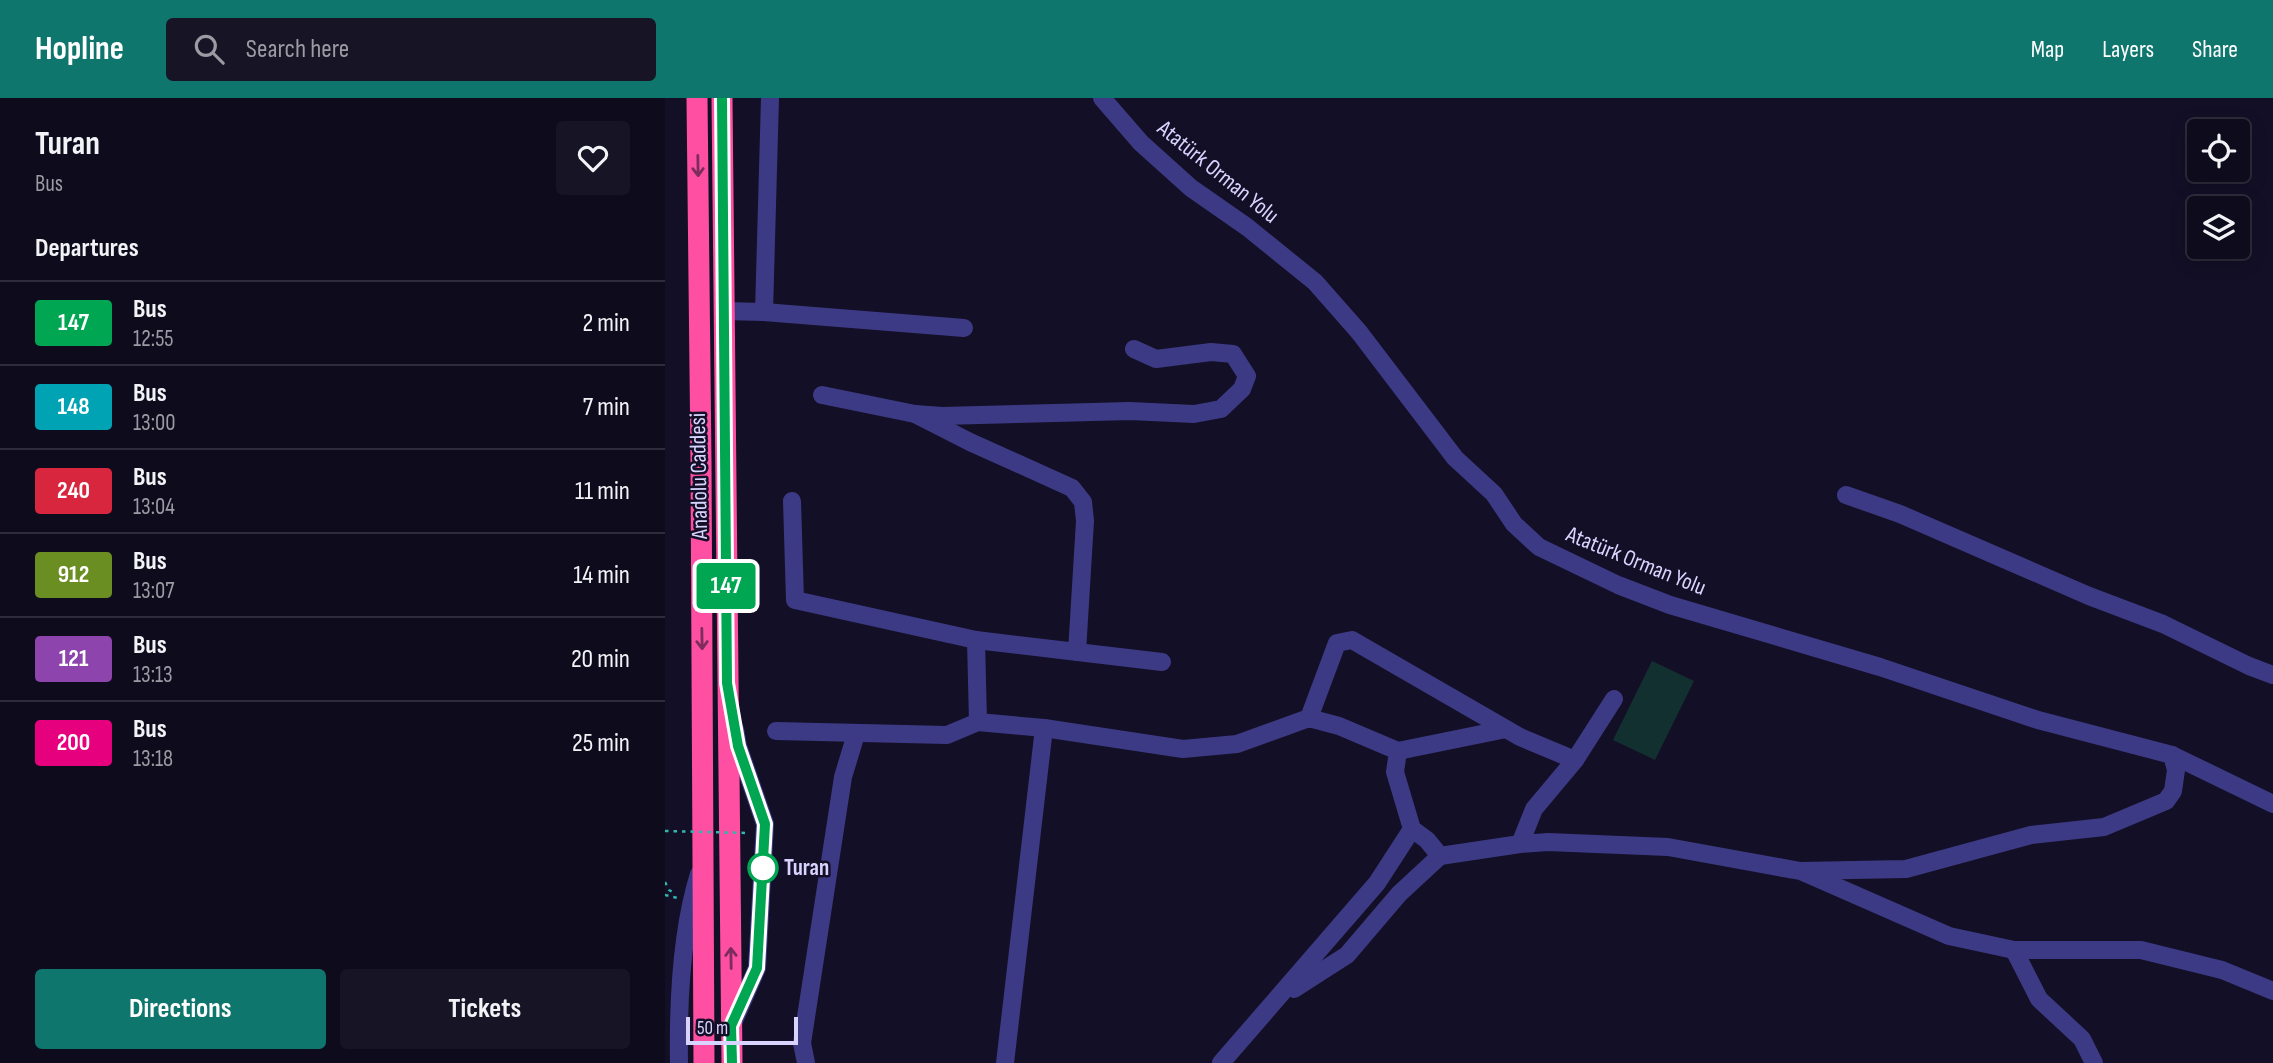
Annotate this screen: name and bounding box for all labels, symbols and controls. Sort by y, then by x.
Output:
search box [166,18,656,81]
text: Hopline [35,29,124,69]
icon: search [190,30,228,68]
text: Search here [246,34,349,65]
text: Map [2031,35,2064,64]
text: Layers [2102,35,2154,64]
text: Share [2192,35,2238,64]
street label: Atatürk Orman Yolu [1151,114,1284,230]
map controls [2187,119,2250,259]
button: locate [2187,119,2250,182]
button: heart [556,121,630,195]
text: Turan [35,124,100,164]
one-way arrow [691,154,705,177]
text: Bus [35,170,63,198]
button: layers [2187,196,2250,259]
text: Departures [35,233,139,264]
text: Bus [133,294,167,325]
text: 147 [58,308,89,337]
text: 2 min [582,308,630,339]
text: 12:55 [133,325,174,353]
text: Bus [133,378,167,409]
text: 148 [57,392,90,421]
text: 7 min [583,392,630,423]
text: 13:00 [133,409,176,437]
street label: Anadolu Caddesi [684,413,714,540]
text: Bus [133,462,167,493]
text: 240 [57,476,90,505]
text: 11 min [575,476,630,507]
text: 13:04 [133,493,175,521]
street label: Atatürk Orman Yolu [1561,520,1710,602]
text: Bus [133,546,167,577]
text: 912 [58,560,89,589]
text: 14 min [573,560,630,591]
line badge: 147 [686,563,766,609]
text: 147 [711,571,741,600]
text: 13:07 [133,577,174,605]
one-way arrow [695,627,708,650]
text: Bus [133,630,167,661]
text: 121 [59,644,88,673]
text: 20 min [571,644,630,675]
text: 13:13 [133,661,173,689]
text: Bus [133,714,167,745]
text: 200 [57,728,90,757]
text: 25 min [572,728,630,759]
text: 13:18 [133,745,173,773]
marker: Turan [748,853,778,883]
place label: Turan [784,854,829,882]
one-way arrow [724,946,738,969]
button: Directions [35,969,326,1049]
button: Tickets [340,969,630,1049]
scale bar [686,1014,798,1046]
text: 50 m [697,1017,728,1040]

